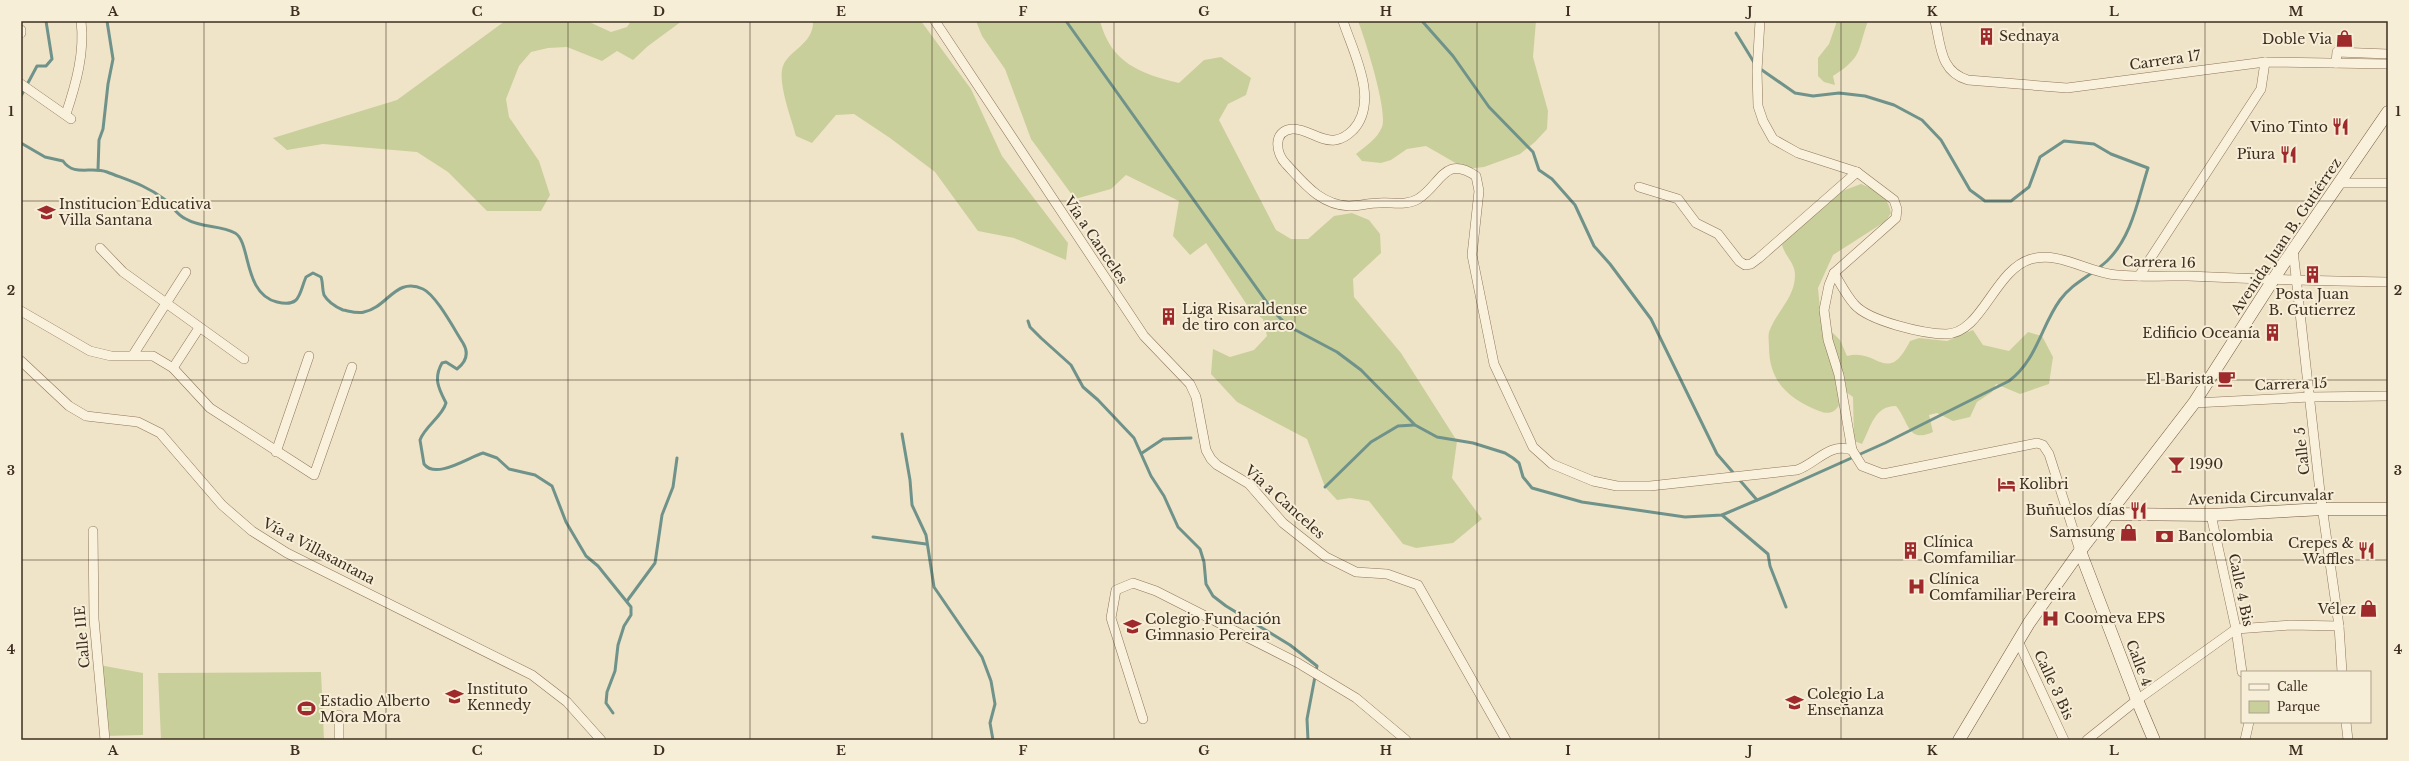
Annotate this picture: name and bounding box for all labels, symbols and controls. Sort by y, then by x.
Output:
text: A [107,3,119,20]
text: B [290,3,300,20]
text: C [472,3,483,20]
text: D [653,3,665,20]
text: E [836,3,846,20]
text: F [1019,3,1028,20]
text: G [1198,3,1210,20]
text: H [1380,3,1392,20]
text: I [1565,3,1571,20]
text: J [1744,3,1753,20]
text: K [1927,3,1938,20]
text: L [2109,3,2119,20]
text: M [2289,3,2304,20]
building icon: Sednaya [1976,26,1996,46]
place label: Sednaya [1999,27,2059,45]
shop icon: Doble Via [2335,29,2355,49]
place label: Doble Via [2262,30,2332,48]
street label: Carrera 17 [2128,46,2203,74]
text: 1 [8,103,14,120]
text: 1 [2395,103,2401,120]
restaurant icon: Vino Tinto [2331,117,2351,137]
place label: Vino Tinto [2249,118,2328,136]
restaurant icon: Pïura [2278,144,2298,164]
place label: Pïura [2237,145,2275,163]
street label: Avenida Juan B. Gutiérrez [2226,154,2345,319]
street label: Vía a Canceles [1060,192,1132,287]
place label: Institucion Educativa Villa Santana [58,195,211,229]
school or university icon: Institucion Educativa Villa Santana [36,202,56,222]
street label: Carrera 16 [2122,252,2196,272]
building icon: Posta Juan B. Gutierrez [2302,264,2322,284]
text: 2 [7,282,15,299]
text: 2 [2394,282,2402,299]
place label: Posta Juan B. Gutierrez [2268,285,2356,319]
place label: Liga Risaraldense de tiro con arco [1182,300,1307,334]
building icon: Liga Risaraldense de tiro con arco [1159,307,1179,327]
building icon: Edificio Oceanía [2263,323,2283,343]
place label: Edificio Oceanía [2142,324,2260,342]
cafe icon: El Barista [2217,369,2237,389]
place label: El Barista [2146,370,2214,388]
street label: Carrera 15 [2254,374,2328,394]
street label: Calle 5 [2291,426,2313,476]
bar icon: 1990 [2166,454,2186,474]
place label: 1990 [2189,455,2223,473]
street label: Vía a Canceles [1240,461,1329,543]
text: 3 [7,462,15,479]
text: 3 [2394,462,2402,479]
hotel icon: Kolibri [1996,474,2016,494]
place label: Kolibri [2019,475,2069,493]
street label: Avenida Circunvalar [2187,485,2334,509]
restaurant icon: Buñuelos días [2128,500,2148,520]
place label: Buñuelos días [2025,501,2125,519]
street label: Vía a Villasantana [259,513,378,588]
shop icon: Samsung [2118,522,2138,542]
place label: Samsung [2049,523,2116,541]
bank icon: Bancolombia [2155,526,2175,546]
place label: Bancolombia [2178,527,2273,545]
place label: Clínica Comfamiliar [1923,533,2016,567]
place label: Crepes & Waffles [2288,534,2354,568]
building icon: Clínica Comfamiliar [1900,540,1920,560]
restaurant icon: Crepes & Waffles [2357,541,2377,561]
street label: Calle 4 Bis [2224,552,2258,628]
place label: Clínica Comfamiliar Pereira [1929,570,2076,604]
hospital icon: Clínica Comfamiliar Pereira [1906,577,1926,597]
shop icon: Vélez [2359,599,2379,619]
place label: Vélez [2317,600,2356,618]
street label: Calle 11E [70,605,94,669]
hospital icon: Coomeva EPS [2041,608,2061,628]
place label: Coomeva EPS [2064,609,2165,627]
place label: Colegio Fundación Gimnasio Pereira [1145,610,1281,644]
school or university icon: Colegio Fundación Gimnasio Pereira [1122,617,1142,637]
street label: Calle 4 [2122,637,2156,689]
text: 4 [7,641,16,658]
text: 4 [2394,641,2403,658]
street label: Calle 3 Bis [2030,647,2078,723]
legend [2241,671,2371,723]
text: Calle [2277,679,2308,694]
place label: Instituto Kennedy [467,680,531,714]
place label: Colegio La Enseñanza [1807,685,1884,719]
school or university icon: Instituto Kennedy [444,687,464,707]
place label: Estadio Alberto Mora Mora [320,692,430,726]
school or university icon: Colegio La Enseñanza [1784,692,1804,712]
sports icon: Estadio Alberto Mora Mora [297,699,317,719]
text: Parque [2277,699,2320,714]
text: A [107,742,119,759]
text: B [290,742,300,759]
text: C [472,742,483,759]
text: D [653,742,665,759]
text: E [836,742,846,759]
text: F [1019,742,1028,759]
text: G [1198,742,1210,759]
text: H [1380,742,1392,759]
text: I [1565,742,1571,759]
text: J [1744,742,1753,759]
text: K [1927,742,1938,759]
text: L [2109,742,2119,759]
text: M [2289,742,2304,759]

